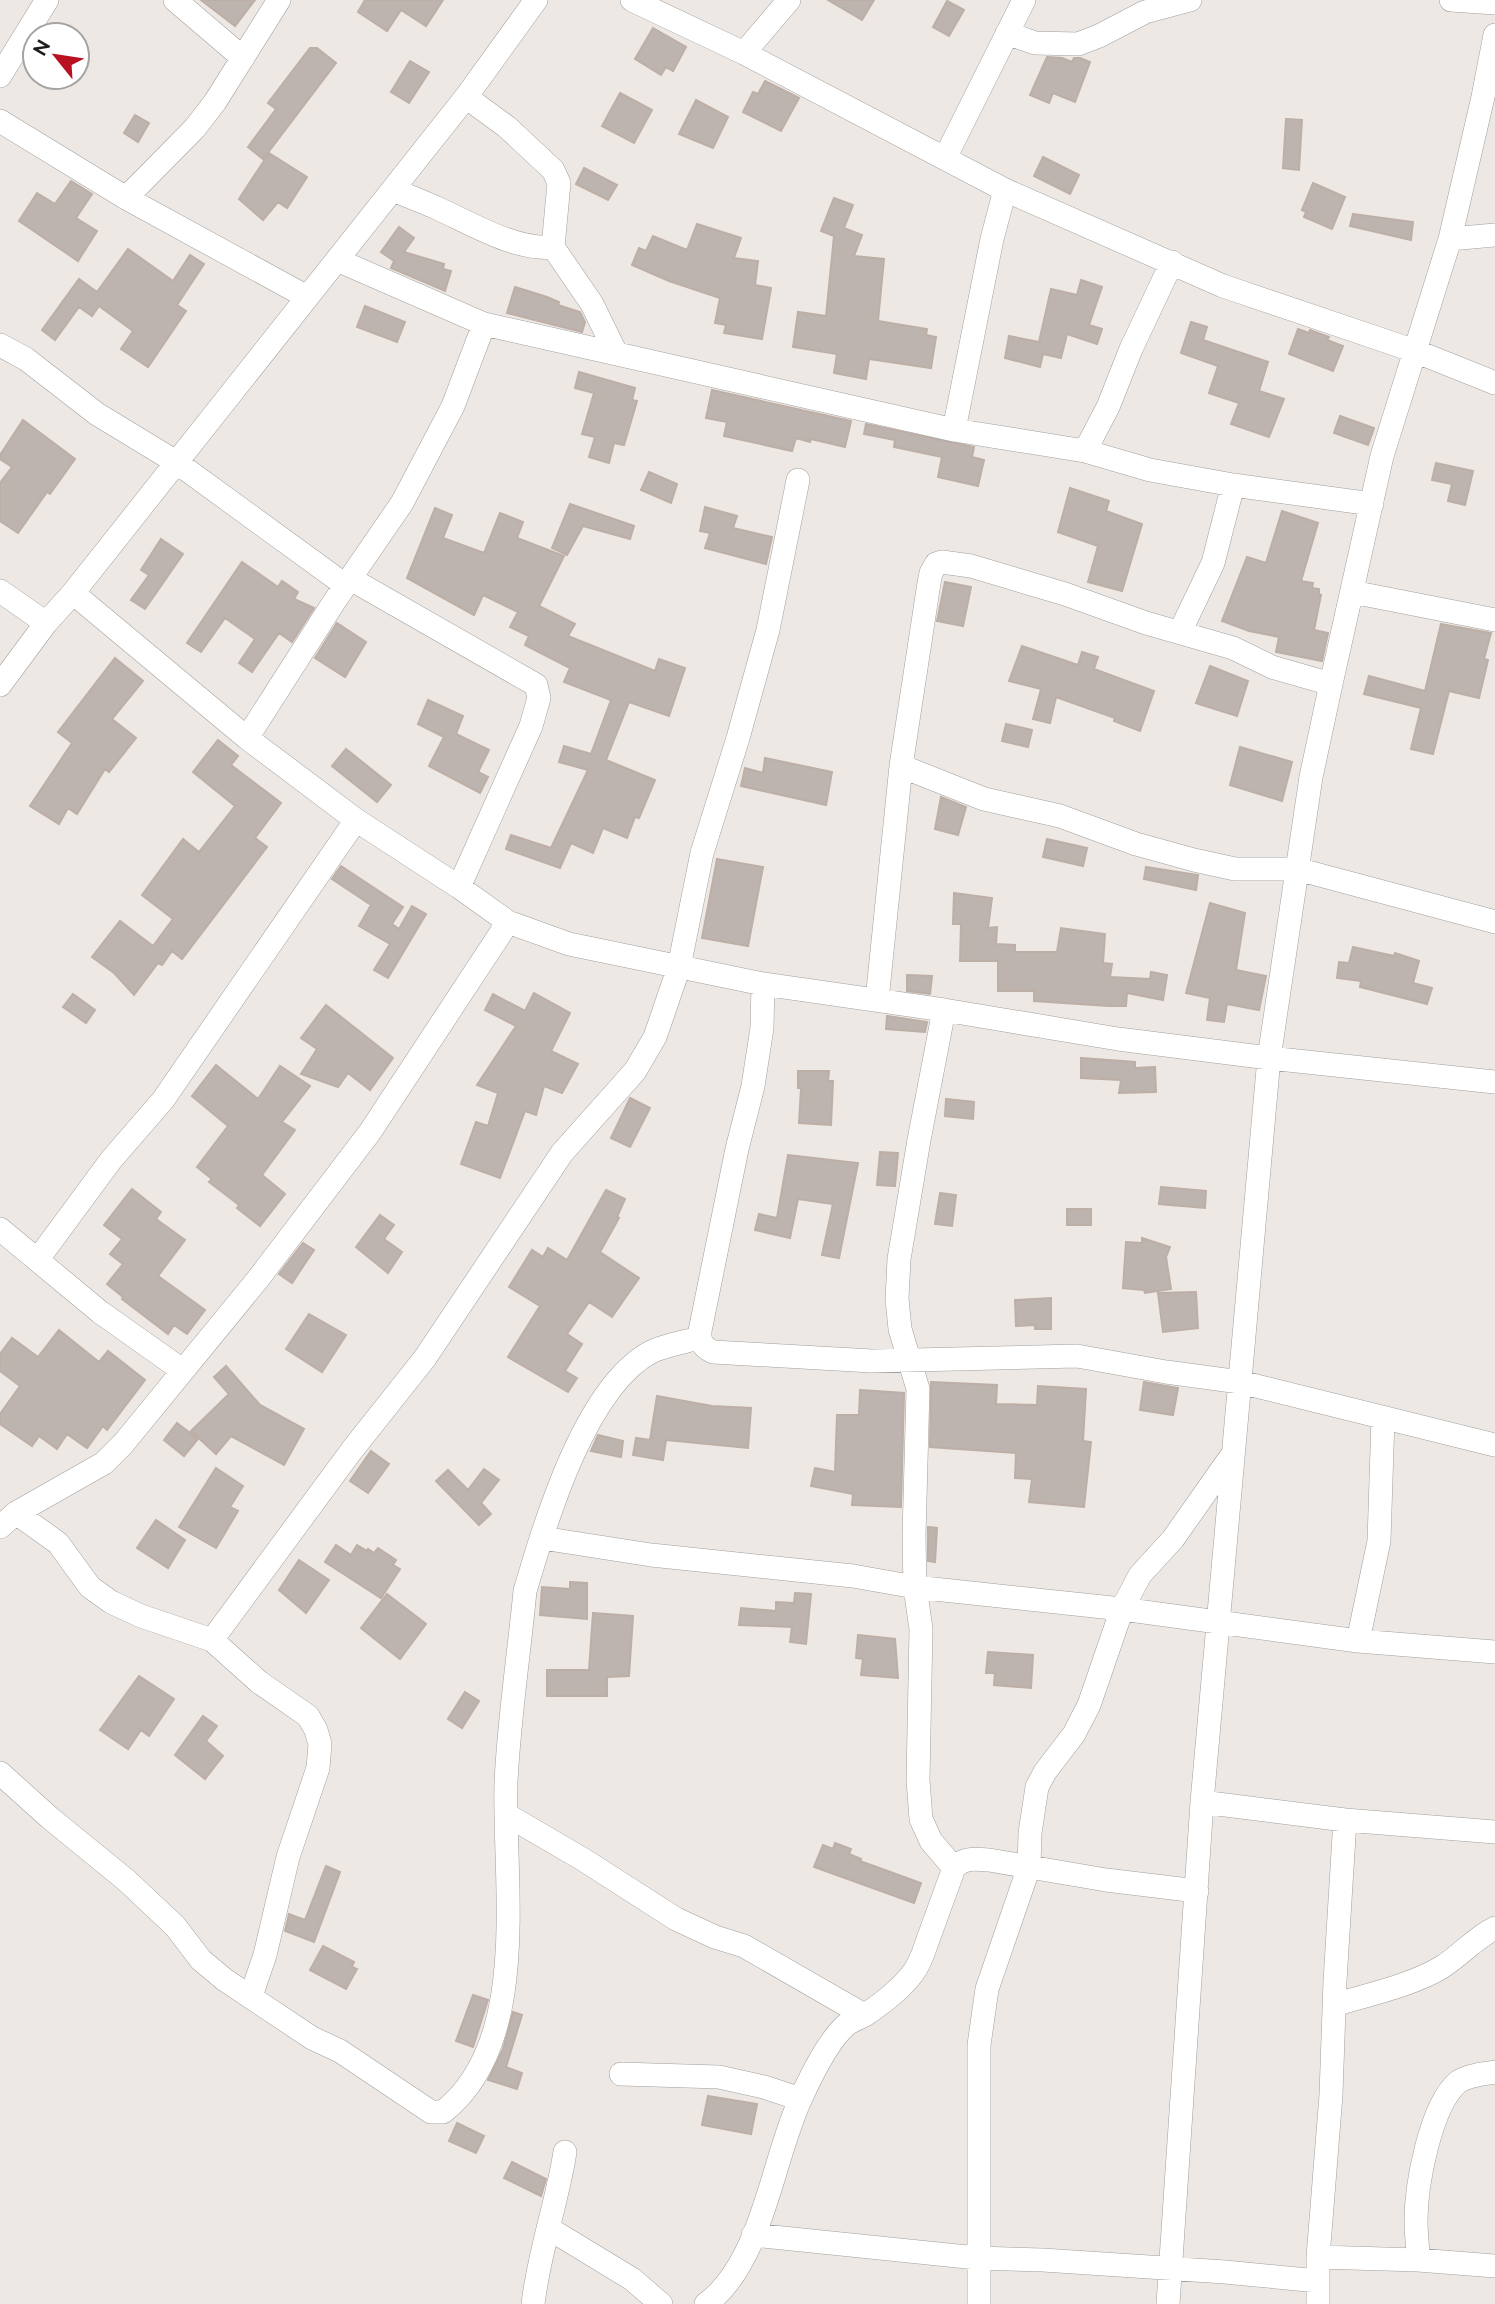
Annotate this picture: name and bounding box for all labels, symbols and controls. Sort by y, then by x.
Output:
north arrow [21,21,91,91]
text: N [28,36,54,59]

